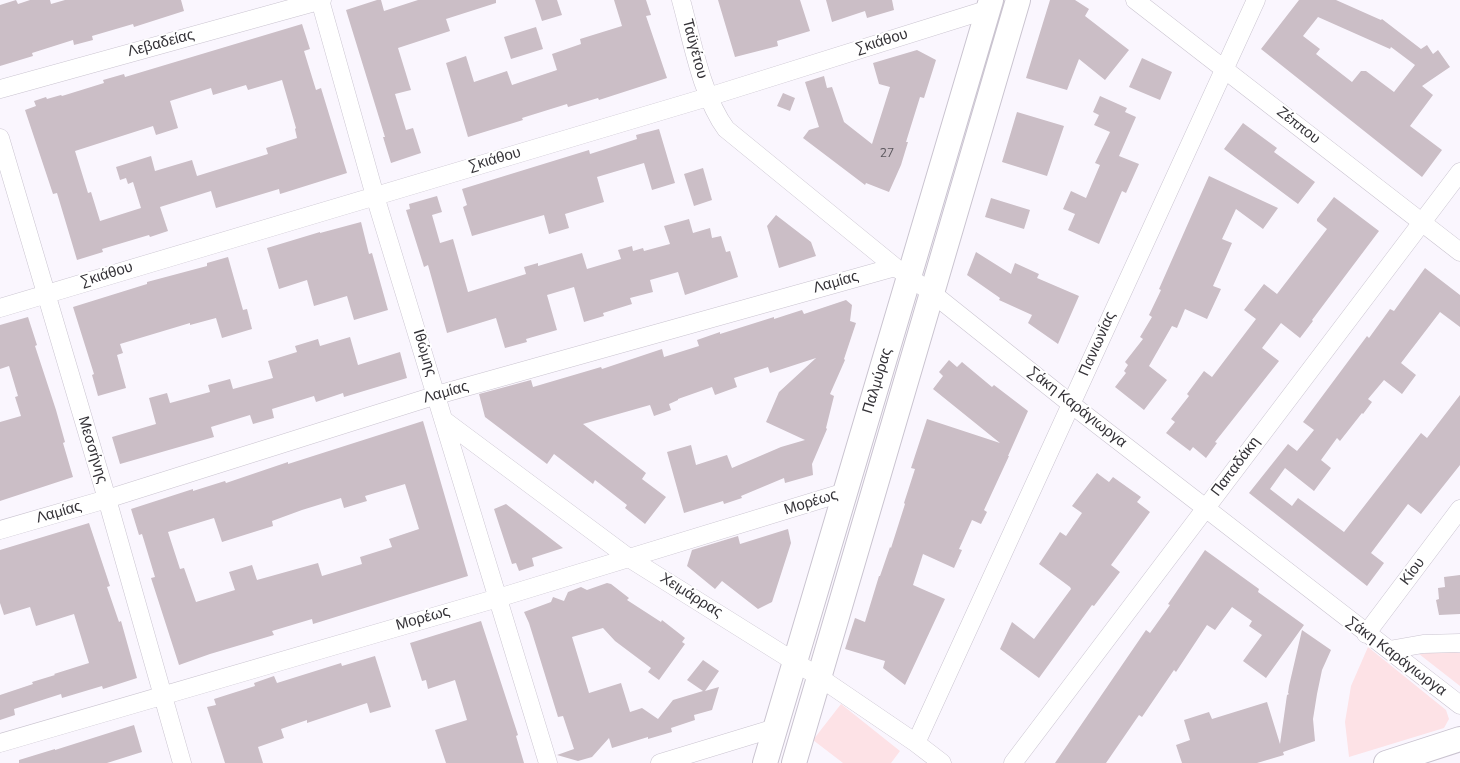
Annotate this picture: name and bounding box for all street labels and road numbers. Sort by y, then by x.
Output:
street label: Ταϋγέτου [677,17,711,81]
street label: Λεβαδείας [126,26,196,62]
street label: Σκιάθου [854,26,910,58]
street label: Ζέππου [1273,104,1323,148]
street label: Σκιάθου [467,144,523,176]
street label: Σκιάθου [79,259,135,291]
street label: Λαμίας [811,268,861,298]
street label: Πανιωνίας [1076,309,1120,379]
street label: Ιθώμης [408,327,440,379]
street label: Παλμύρας [859,346,897,416]
street label: Σάκη Καράγιωργα [1024,364,1130,452]
street label: Λαμίας [421,378,471,408]
street label: Μεσσήνης [73,414,111,486]
street label: Παπαδάκη [1208,434,1264,500]
street label: Μορέως [782,486,840,520]
street label: Λαμίας [34,498,84,528]
street label: Κίου [1397,555,1429,589]
street label: Χειμάρρας [657,570,725,622]
street label: Μορέως [394,603,452,635]
street label: Σάκη Καράγιωργα [1343,614,1449,700]

